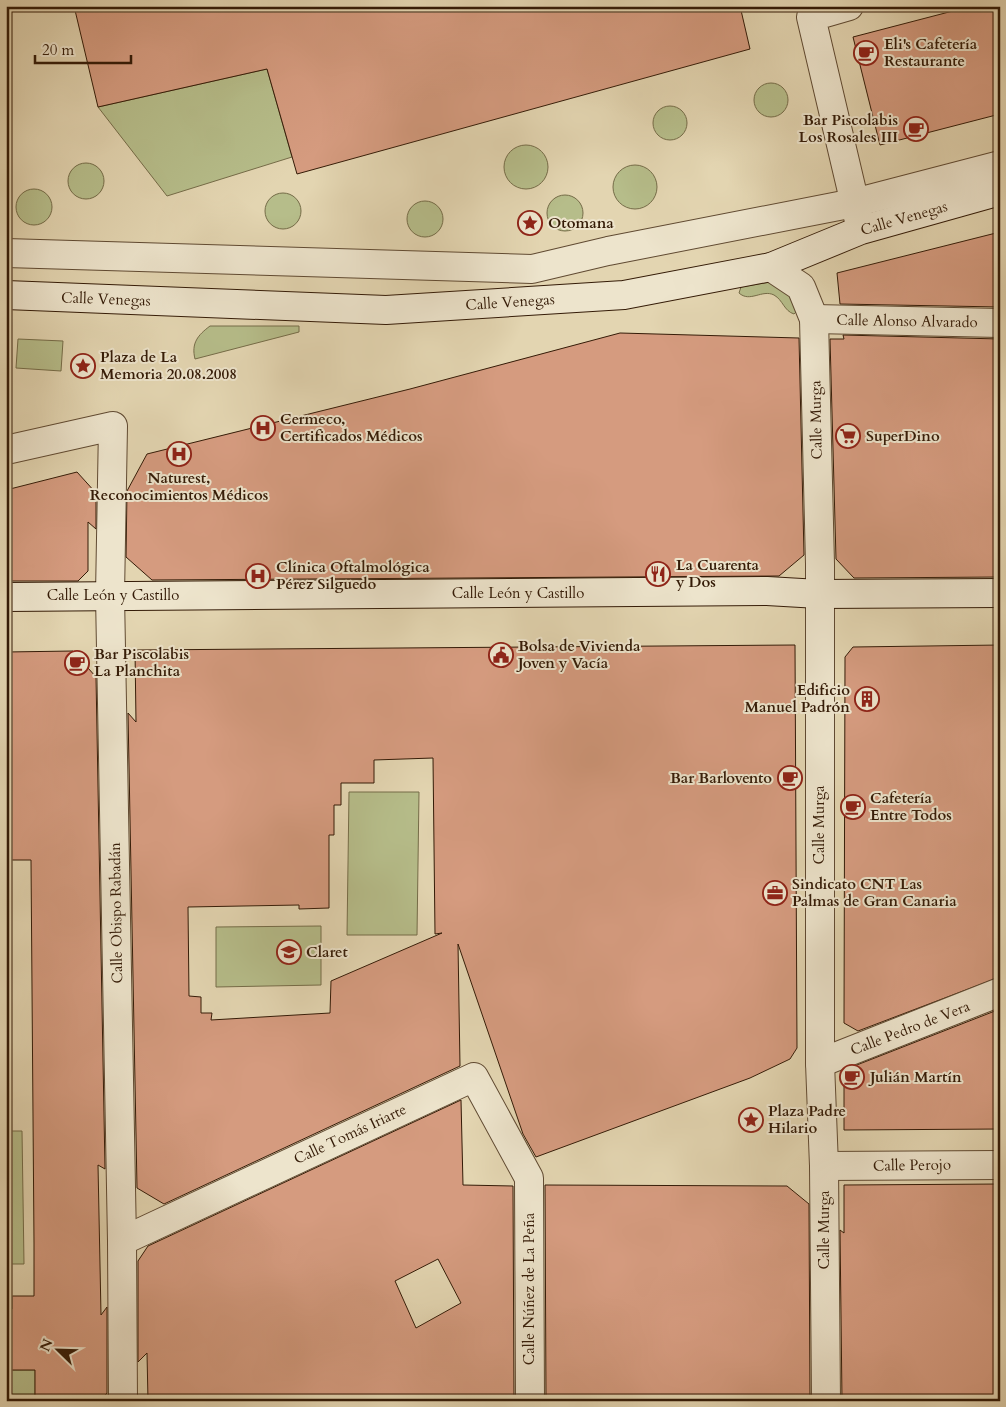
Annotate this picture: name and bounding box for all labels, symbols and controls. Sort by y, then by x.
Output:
scale bar [35,32,131,64]
place label: Eli's Cafetería Restaurante [884,34,978,71]
text: 20 m [42,40,74,60]
cafe icon: Eli's Cafetería Restaurante [853,40,879,66]
place label: Bar Piscolabis Los Rosales III [799,110,898,147]
cafe icon: Bar Piscolabis Los Rosales III [903,116,929,142]
street label: Calle Venegas [858,196,950,240]
place icon: Otomana [517,210,543,236]
place label: Otomana [548,213,614,233]
street label: Calle Venegas [61,287,151,311]
street label: Calle Venegas [465,289,555,315]
street label: Calle Alonso Alvarado [836,310,978,332]
place label: Plaza de La Memoria 20.08.2008 [100,347,237,384]
place icon: Plaza de La Memoria 20.08.2008 [70,353,96,379]
street label: Calle Murga [805,380,827,460]
place label: Cermeco, Certificados Médicos [280,409,422,446]
hospital icon: Cermeco, Certificados Médicos [250,415,276,441]
supermarket icon: SuperDino [835,423,861,449]
place label: SuperDino [866,426,940,446]
hospital icon: Naturest, Reconocimientos Médicos [166,441,192,467]
place label: Naturest, Reconocimientos Médicos [90,468,268,505]
place label: La Cuarenta y Dos [675,555,760,592]
place label: Clínica Oftalmológica Pérez Silguedo [276,557,430,594]
restaurant icon: La Cuarenta y Dos [645,561,671,587]
hospital icon: Clínica Oftalmológica Pérez Silguedo [245,563,271,589]
street label: Calle León y Castillo [452,583,584,603]
street label: Calle León y Castillo [47,585,179,605]
place label: Bolsa de Vivienda Joven y Vacía [516,636,641,673]
public building icon: Bolsa de Vivienda Joven y Vacía [488,642,514,668]
place label: Bar Piscolabis La Planchita [94,644,189,681]
cafe icon: Bar Piscolabis La Planchita [64,650,90,676]
place label: Edificio Manuel Padrón [745,680,850,717]
building icon: Edificio Manuel Padrón [854,686,880,712]
cafe icon: Bar Barlovento [777,765,803,791]
place label: Bar Barlovento [670,768,772,788]
street label: Calle Murga [809,785,829,865]
place label: Cafetería Entre Todos [870,788,952,825]
cafe icon: Cafetería Entre Todos [840,794,866,820]
street label: Calle Obispo Rabadán [105,842,127,984]
place label: Sindicato CNT Las Palmas de Gran Canaria [792,874,957,911]
office icon: Sindicato CNT Las Palmas de Gran Canaria [762,880,788,906]
school or university icon: Claret [276,939,302,965]
place label: Claret [306,942,349,962]
street label: Calle Pedro de Vera [847,996,973,1060]
cafe icon: Julián Martín [839,1064,865,1090]
place label: Julián Martín [868,1067,962,1087]
street label: Calle Tomás Iriarte [290,1099,410,1169]
place label: Plaza Padre Hilario [768,1101,846,1138]
place icon: Plaza Padre Hilario [738,1107,764,1133]
street label: Calle Perojo [873,1154,951,1176]
street label: Calle Murga [814,1190,834,1270]
street label: Calle Núñez de La Peña [519,1212,539,1365]
north arrow [32,1324,82,1374]
text: N [35,1336,58,1354]

